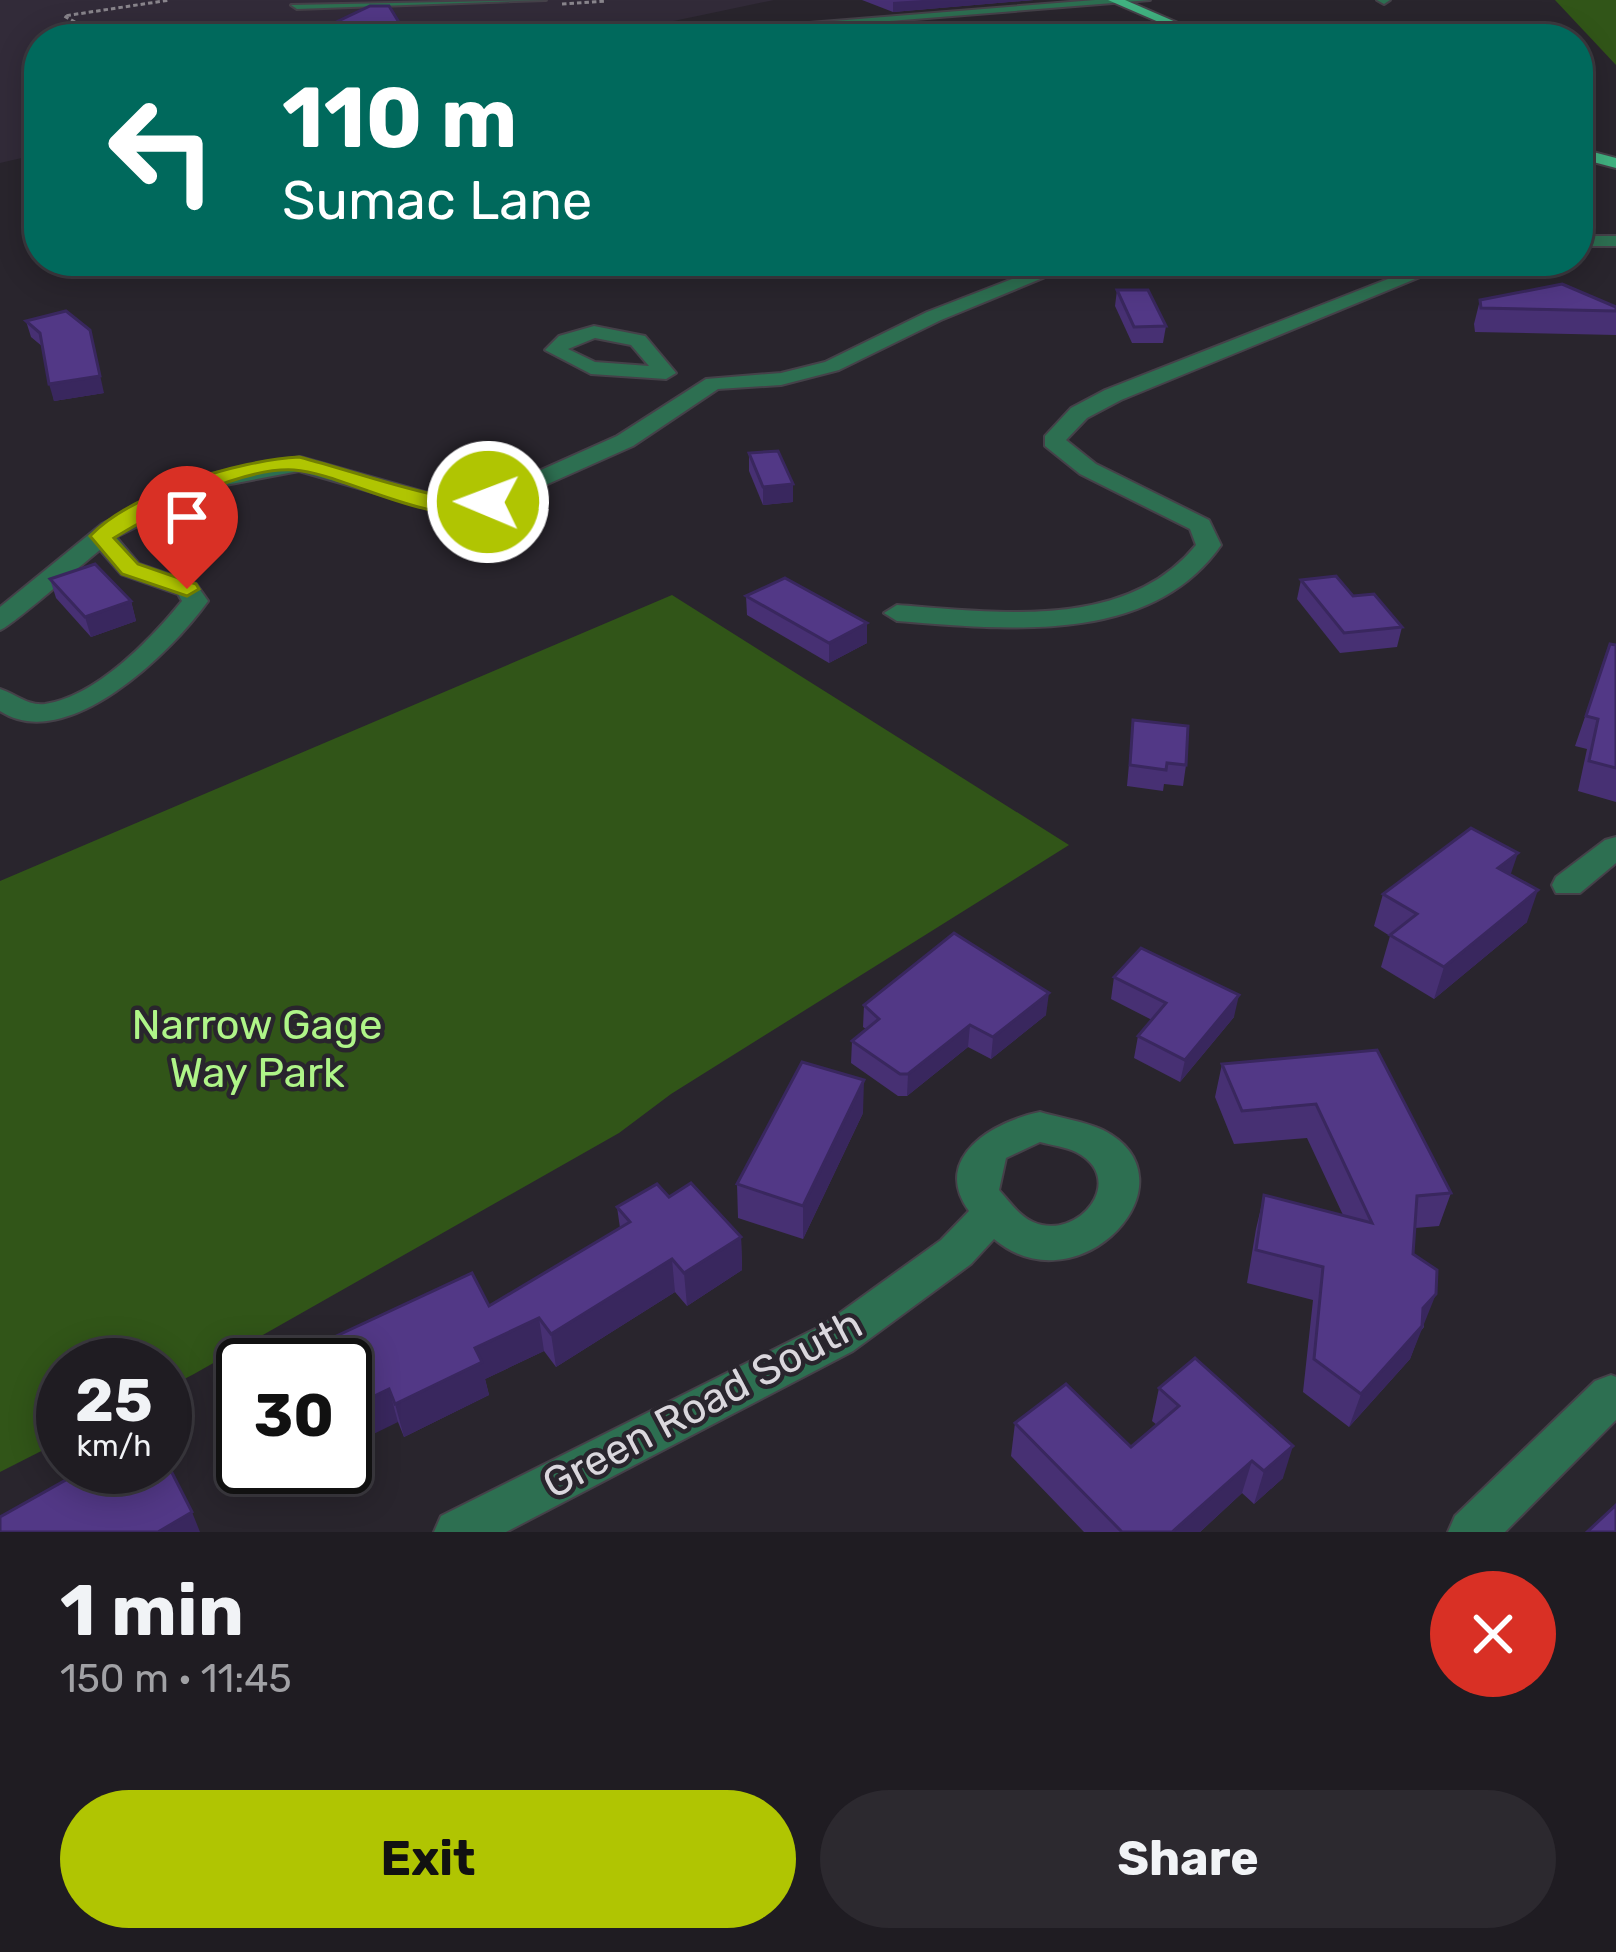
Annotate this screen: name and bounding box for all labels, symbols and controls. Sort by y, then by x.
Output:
text: 110 m [282,68,517,168]
icon: left [84,72,240,228]
text: Sumac Lane [282,169,592,233]
position arrow [425,439,551,565]
pin [136,466,238,589]
icon: arrive [154,484,220,550]
park label: Narrow Gage Way Park [132,1000,382,1098]
street label: Green Road South [534,1299,871,1509]
speed limit sign: 30 [216,1338,372,1494]
text: 25 [75,1365,153,1436]
text: km/h [77,1428,151,1464]
text: 1 min [60,1568,244,1653]
button: close [1430,1571,1556,1697]
text: 150 m · 11:45 [60,1656,292,1702]
button: Exit [60,1790,796,1928]
button: Share [820,1790,1556,1928]

